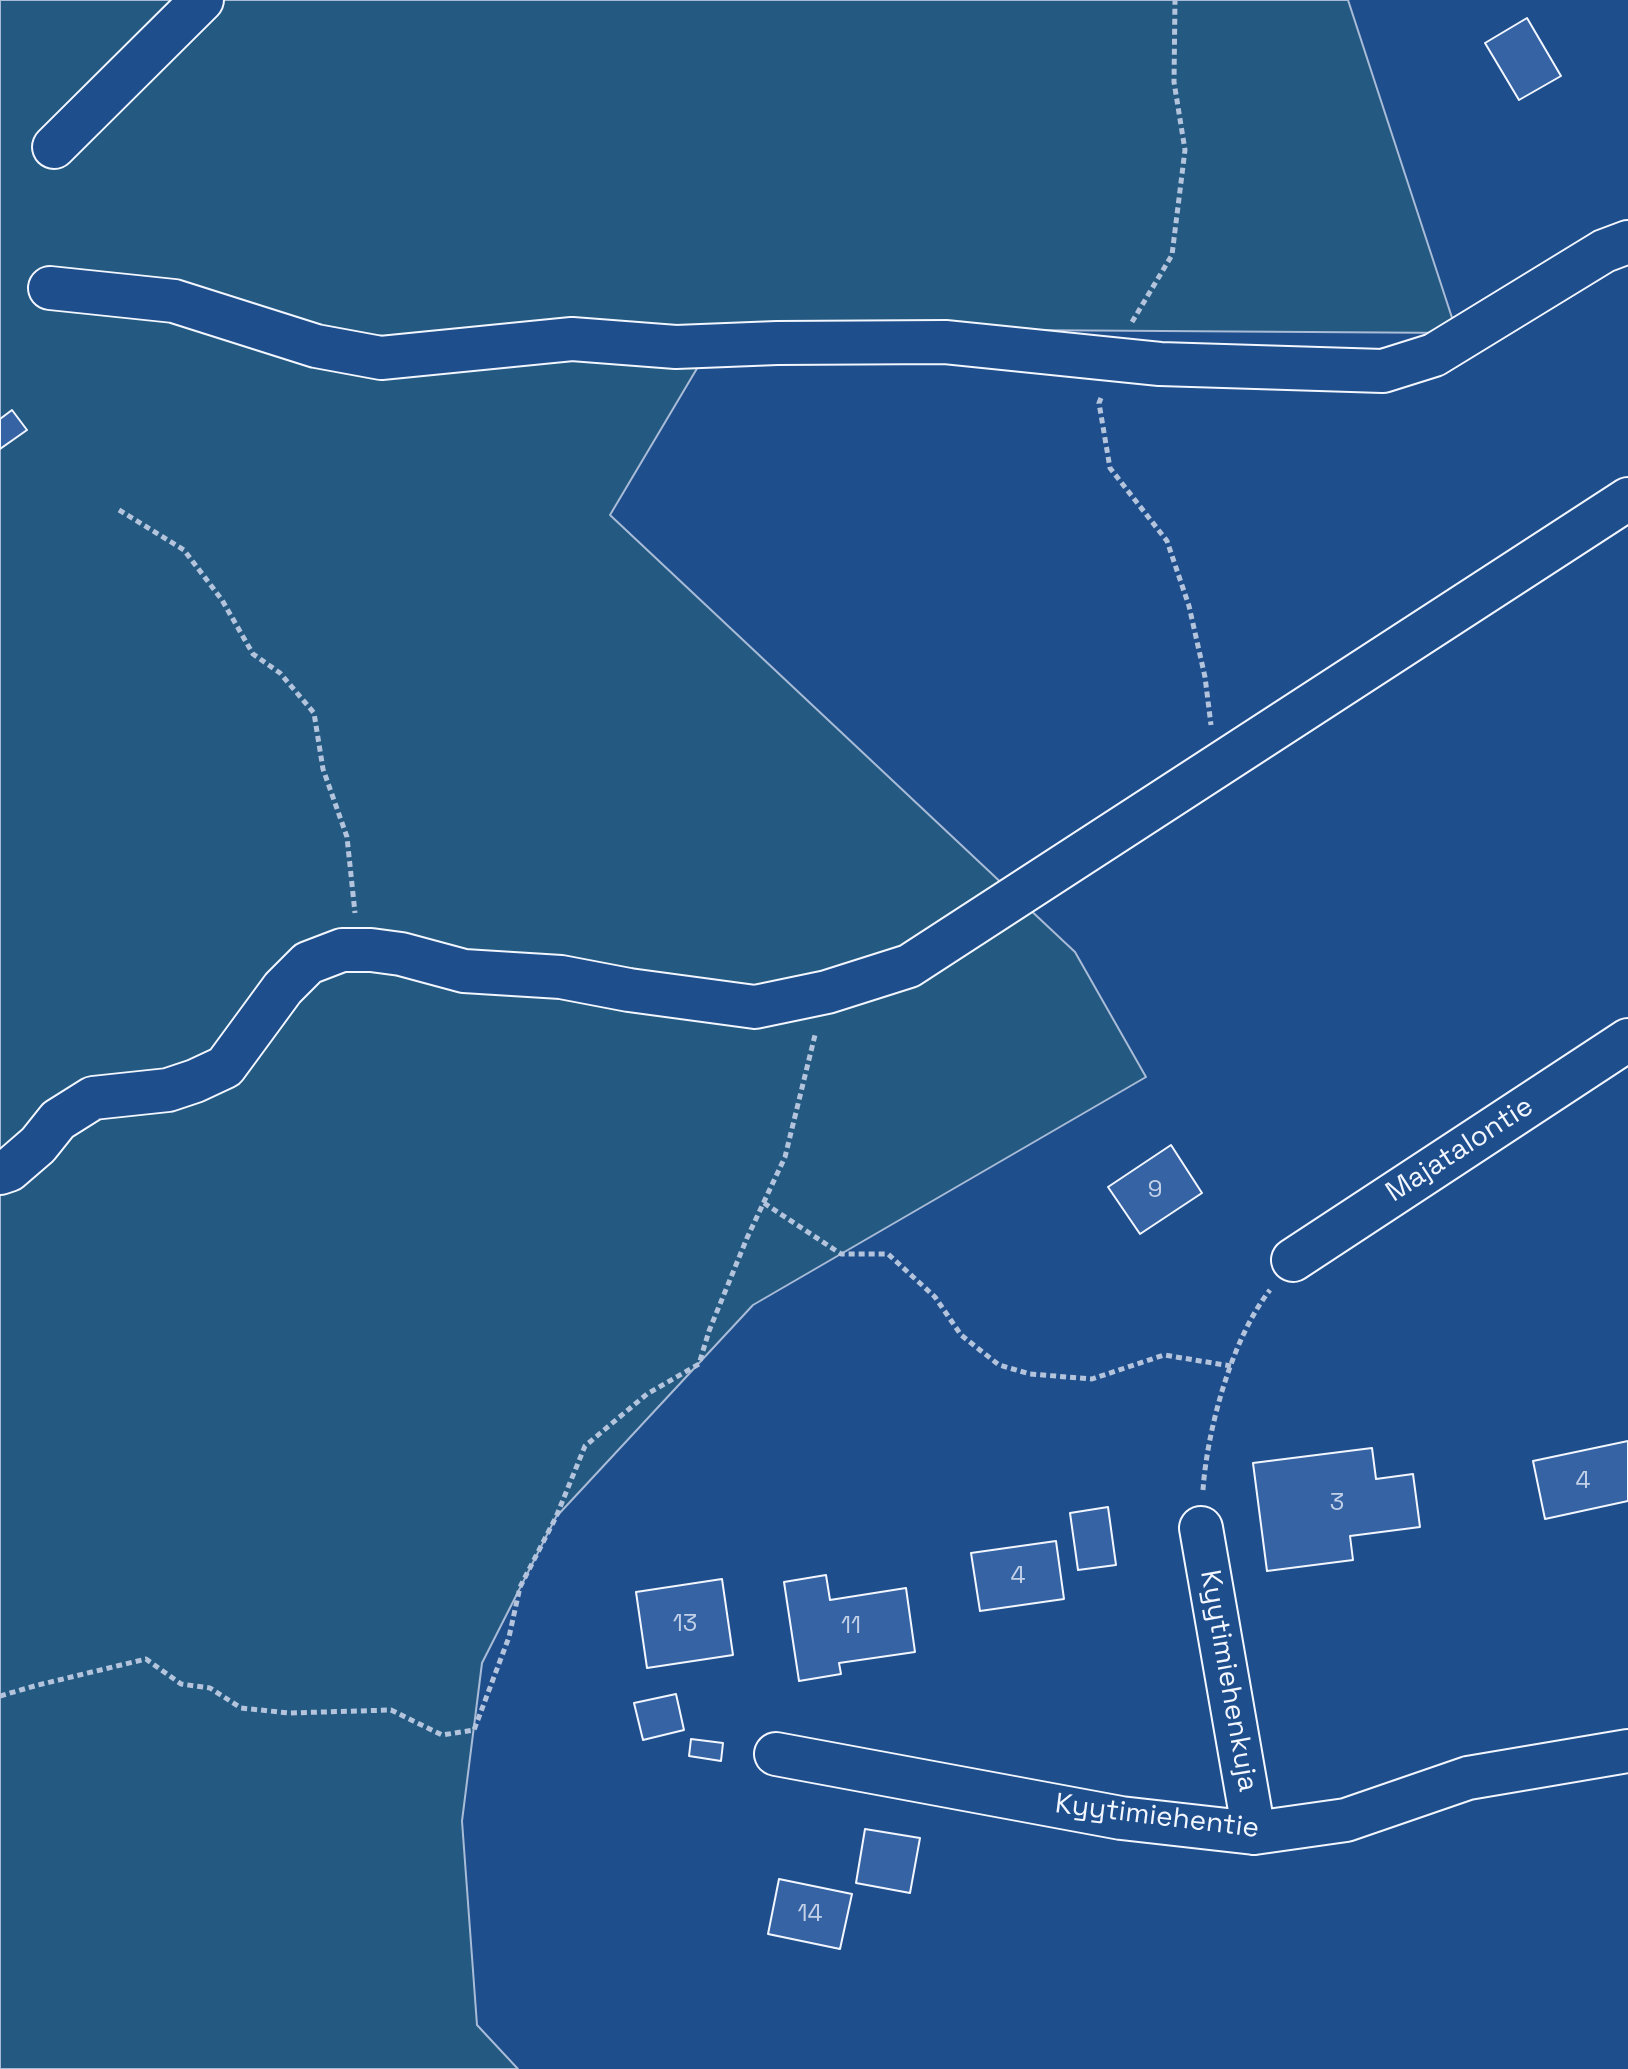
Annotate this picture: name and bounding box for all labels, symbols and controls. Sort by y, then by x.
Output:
street label: Majatalontie [1380,1090,1540,1210]
house number: 9 [1148,1176,1162,1204]
house number: 4 [1576,1467,1590,1495]
house number: 3 [1330,1489,1344,1517]
house number: 4 [1011,1562,1025,1590]
street label: Kyytimiehenkuja [1192,1568,1264,1794]
house number: 13 [673,1610,697,1638]
house number: 11 [841,1612,861,1640]
street label: Kyytimiehentie [1053,1788,1261,1846]
house number: 14 [797,1900,823,1928]

